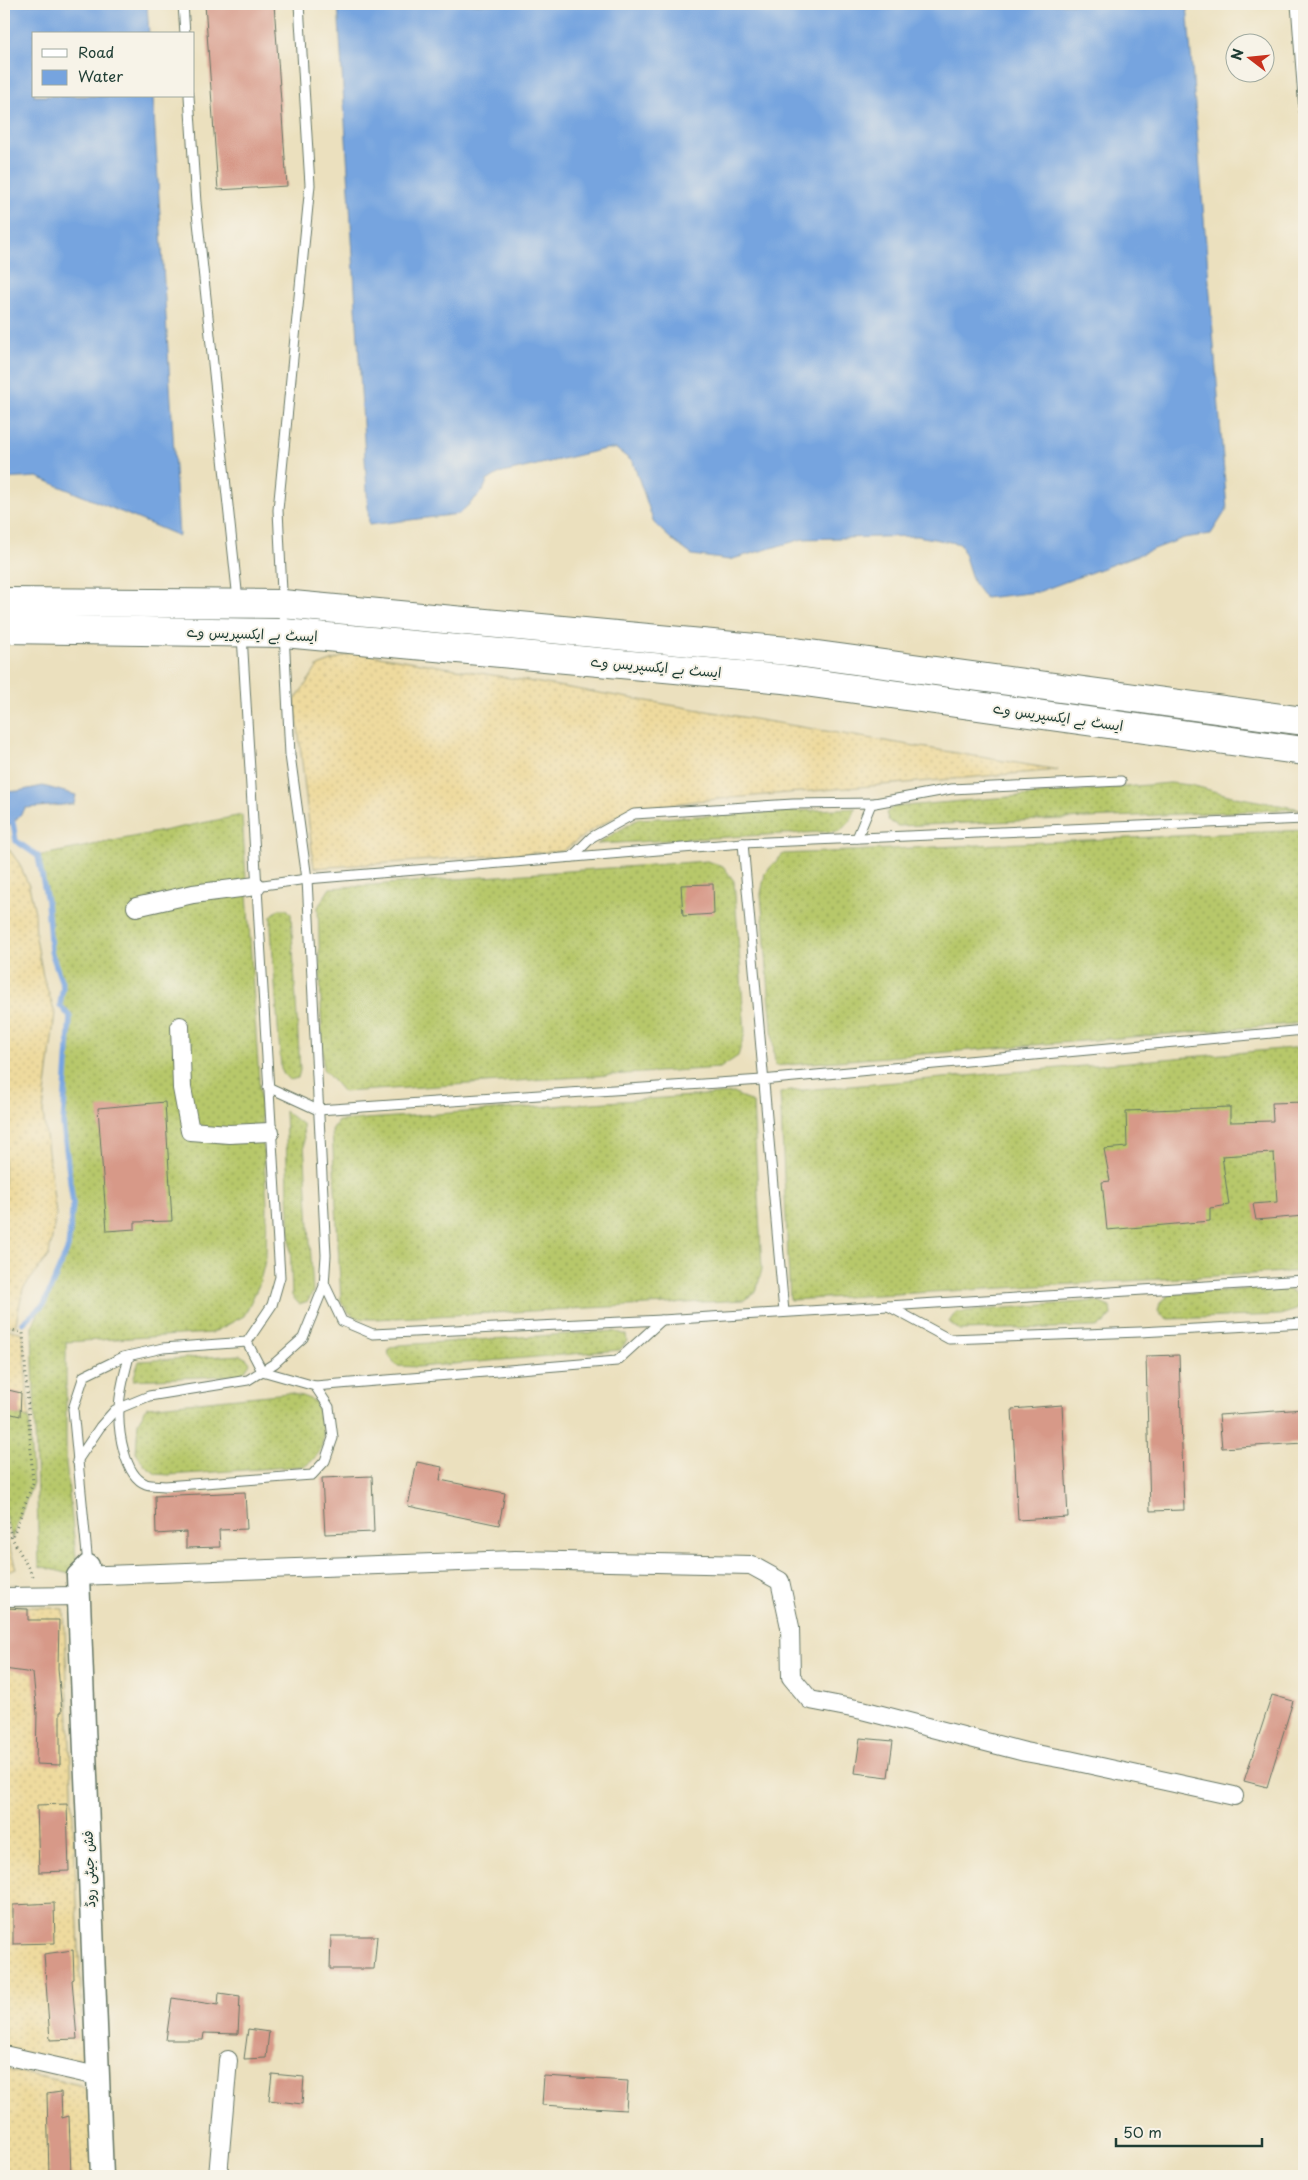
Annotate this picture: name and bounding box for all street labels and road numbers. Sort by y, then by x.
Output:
street label: ایسٹ بے ایکسپریس وے [186,621,318,646]
street label: ایسٹ بے ایکسپریس وے [590,650,722,683]
street label: ایسٹ بے ایکسپریس وے [992,697,1125,736]
street label: فش جیٹی روڈ [77,1830,100,1908]

